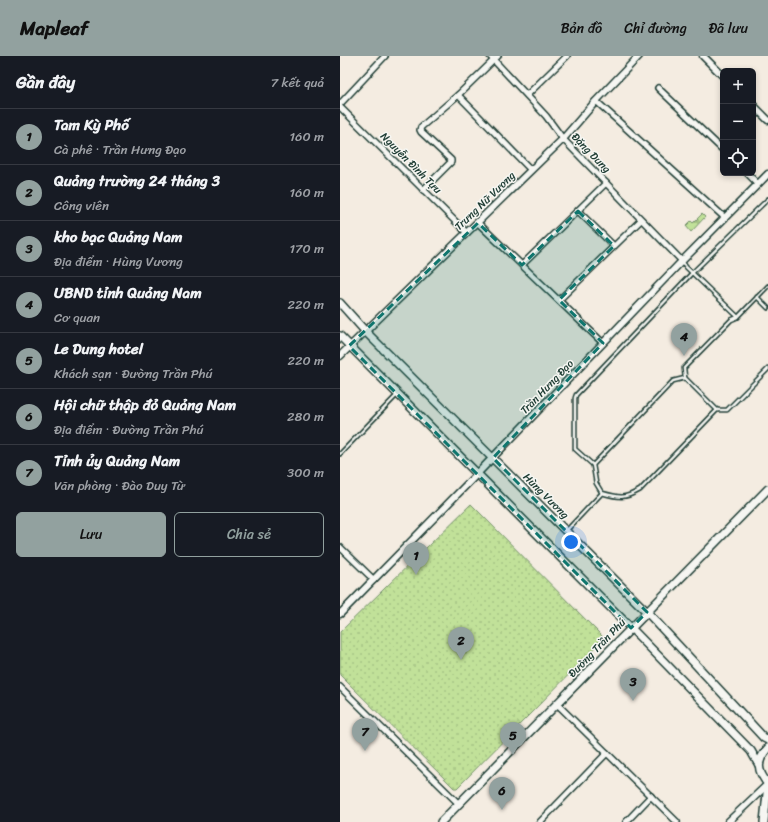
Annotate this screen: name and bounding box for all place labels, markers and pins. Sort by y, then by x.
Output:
pin: 4 [671,323,697,356]
pin: 1 [403,542,429,575]
pin: 2 [448,627,474,660]
pin: 3 [620,668,646,701]
pin: 7 [352,718,378,751]
pin: 5 [500,722,526,755]
pin: 6 [489,777,515,810]

